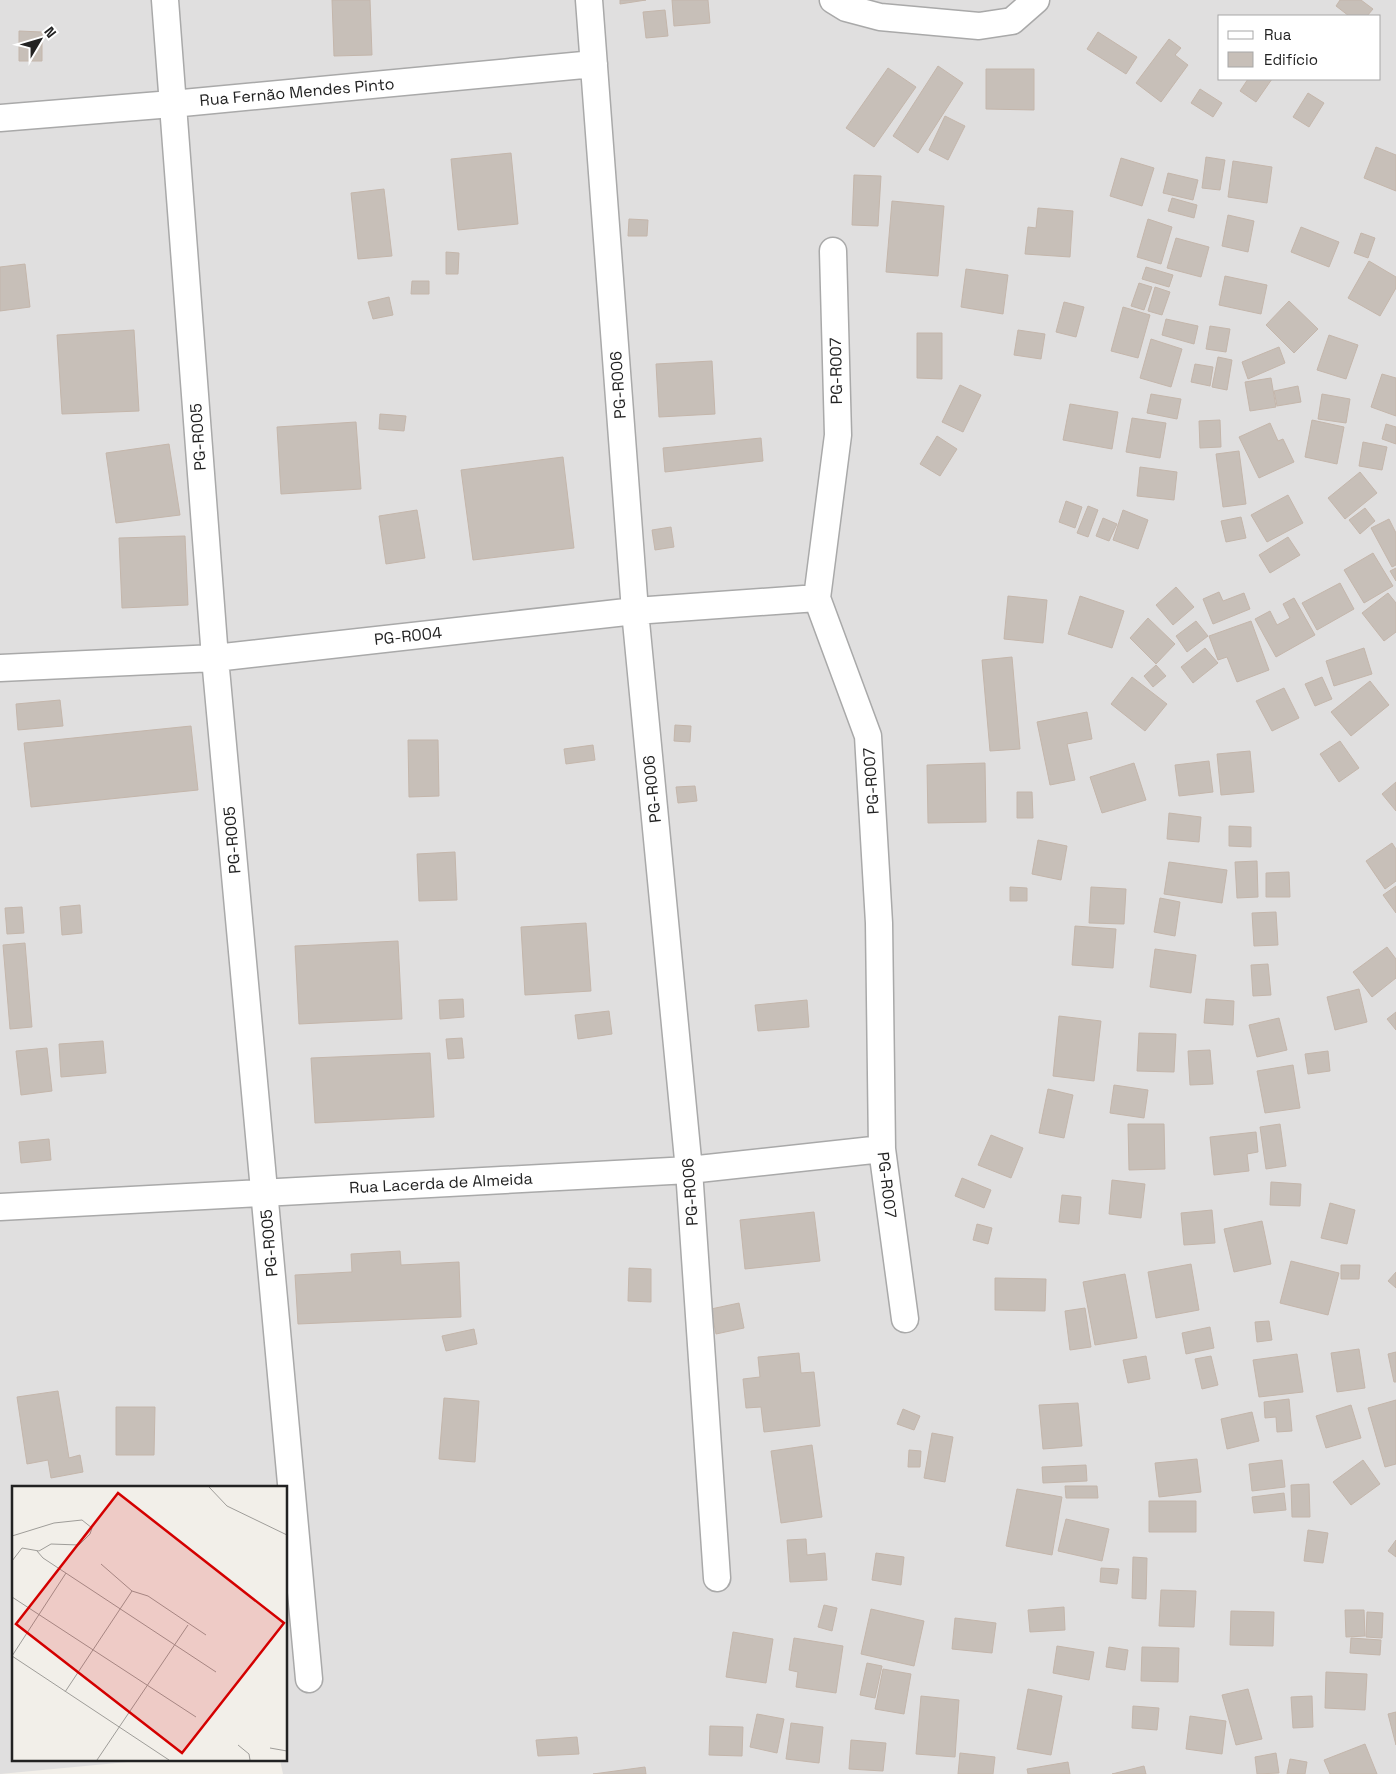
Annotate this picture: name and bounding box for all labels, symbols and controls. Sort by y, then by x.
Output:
north arrow [15,15,65,65]
legend [1218,15,1381,80]
text: N [40,23,60,41]
text: Rua [1264,25,1292,44]
text: Edifício [1264,50,1318,69]
street label: Rua Fernão Mendes Pinto [199,73,395,111]
street label: PG-R007 [825,337,847,405]
street label: PG-R006 [605,350,631,420]
street label: PG-R005 [185,403,211,471]
street label: PG-R004 [373,622,443,650]
street label: PG-R007 [858,747,884,815]
street label: PG-R006 [638,754,666,824]
street label: PG-R005 [219,805,245,875]
street label: PG-R007 [873,1151,901,1219]
street label: PG-R006 [677,1157,703,1227]
street label: Rua Lacerda de Almeida [349,1168,533,1198]
street label: PG-R005 [256,1208,282,1278]
inset map [12,1486,288,1762]

